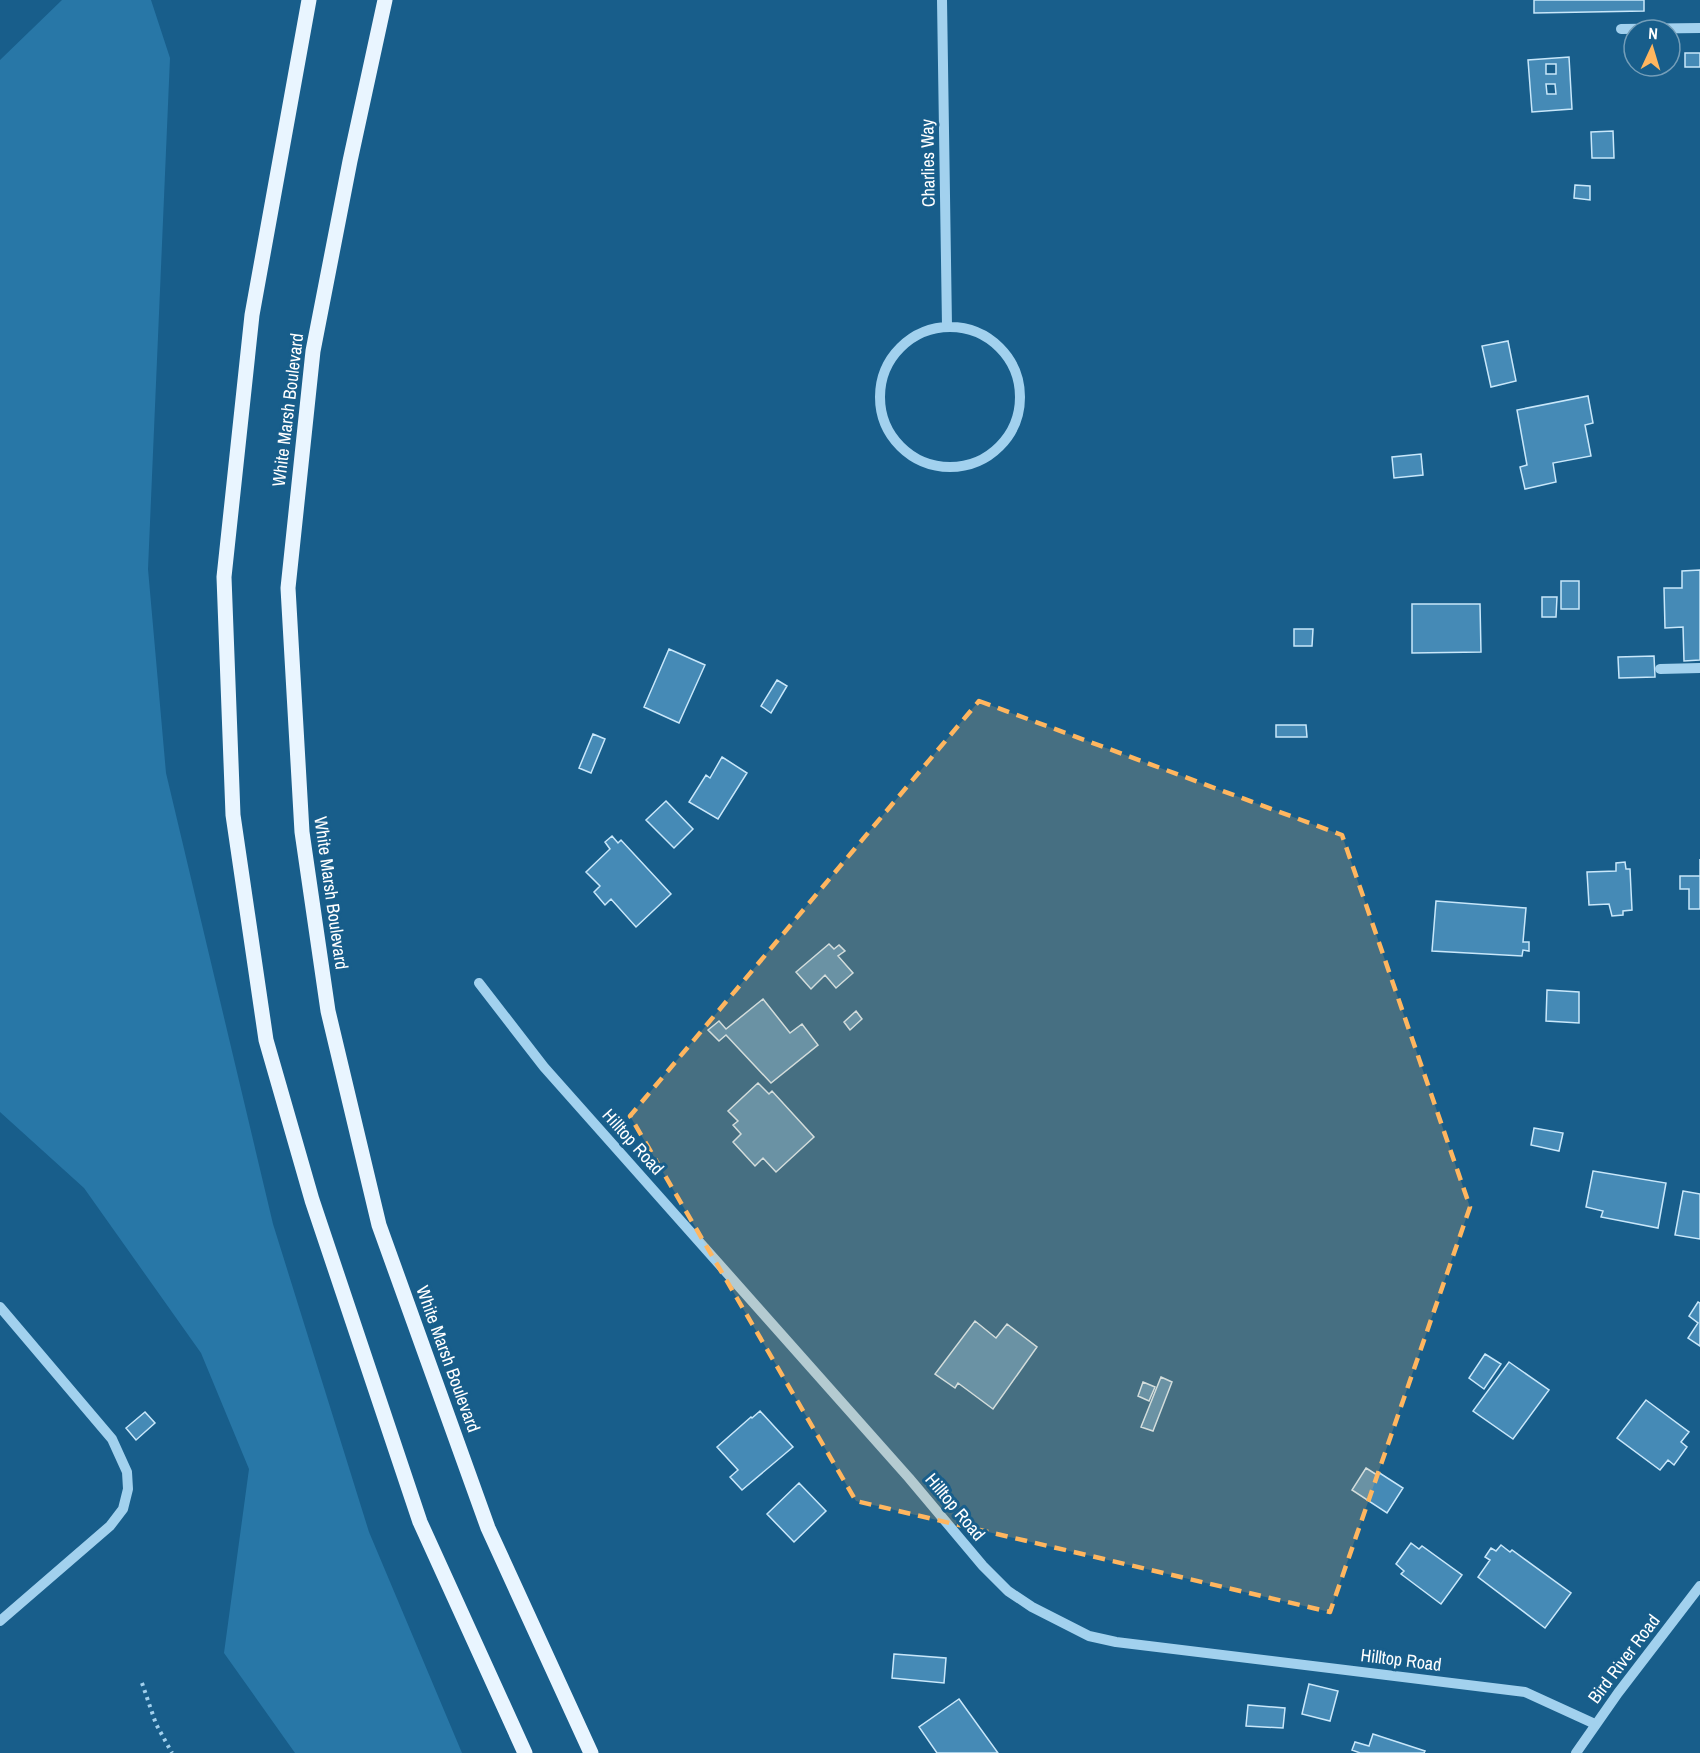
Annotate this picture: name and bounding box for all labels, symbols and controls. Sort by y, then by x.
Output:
north arrow [1622,18,1682,78]
text: N [1648,22,1659,44]
street label: Charlies Way [914,118,941,207]
street label: White Marsh Boulevard [266,332,309,488]
street label: White Marsh Boulevard [308,815,355,971]
street label: Hilltop Road [597,1103,670,1180]
street label: White Marsh Boulevard [410,1282,487,1436]
street label: Hilltop Road [920,1468,991,1546]
street label: Bird River Road [1582,1609,1665,1708]
street label: Hilltop Road [1359,1642,1443,1677]

